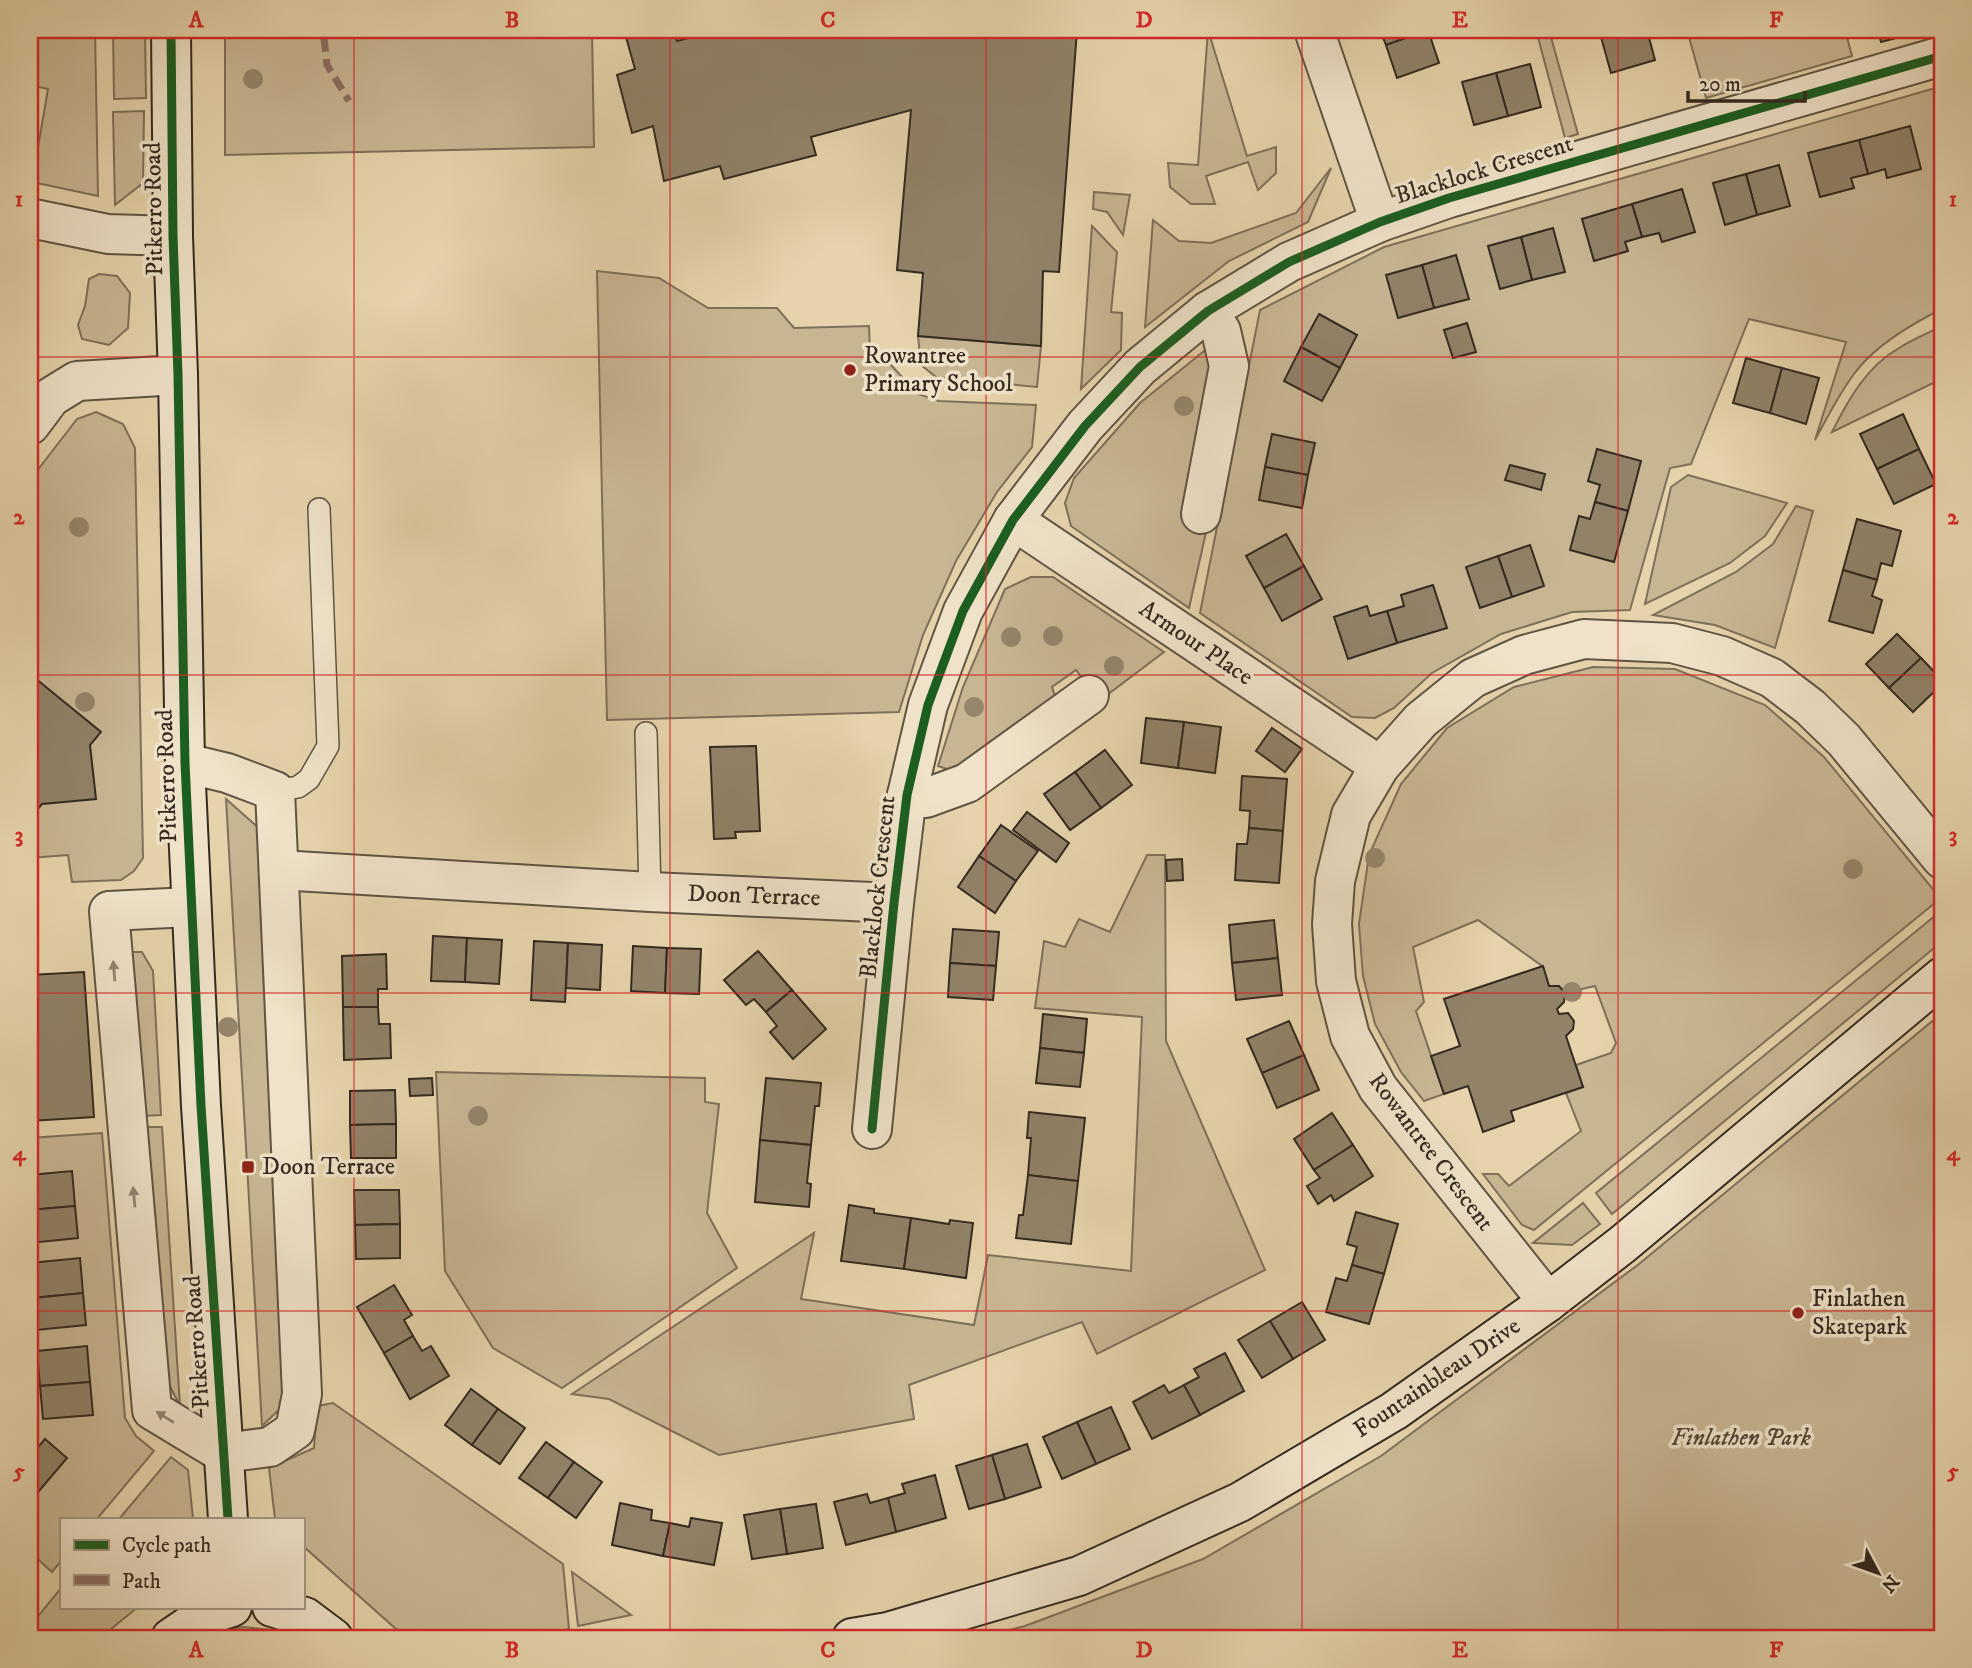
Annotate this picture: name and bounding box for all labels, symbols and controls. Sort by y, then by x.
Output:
text: A [188,6,205,35]
text: B [505,6,519,35]
text: C [820,6,836,35]
text: D [1135,6,1153,35]
text: E [1452,6,1468,35]
text: F [1769,6,1784,35]
scale bar [1688,60,1806,104]
text: 20 m [1699,72,1741,98]
street label: Blacklock Crescent [1392,129,1577,211]
street label: Pitkerro Road [138,142,170,276]
text: 1 [15,185,23,214]
text: 1 [1949,185,1957,214]
place label: Rowantree Primary School [864,341,1013,399]
marker: Rowantree Primary School [842,362,858,378]
text: 2 [13,503,25,532]
text: 2 [1947,503,1959,532]
street label: Armour Place [1133,594,1259,692]
street label: Pitkerro Road [150,709,184,843]
street label: Blacklock Crescent [853,794,903,980]
text: 3 [15,821,23,850]
text: 3 [1949,821,1957,850]
street label: Doon Terrace [687,879,821,913]
one-way arrow [108,960,119,982]
street label: Rowantree Crescent [1362,1067,1500,1237]
text: 4 [12,1139,27,1168]
text: 4 [1946,1139,1961,1168]
place label: Doon Terrace [262,1152,395,1182]
marker: Doon Terrace [240,1159,256,1175]
one-way arrow [128,1186,139,1208]
street label: Pitkerro Road [177,1274,217,1410]
place label: Finlathen Skatepark [1812,1284,1907,1342]
marker: Finlathen Skatepark [1790,1305,1806,1321]
street label: Fountainbleau Drive [1348,1311,1526,1445]
one-way arrow [155,1411,174,1424]
park label: Finlathen Park [1671,1423,1811,1453]
text: 5 [12,1457,25,1486]
text: 5 [1946,1457,1959,1486]
legend [60,1518,304,1608]
text: Cycle path [122,1533,211,1559]
north arrow [1842,1538,1912,1608]
text: Path [122,1569,161,1595]
text: N [1876,1570,1903,1597]
text: A [188,1636,205,1665]
text: B [505,1636,519,1665]
text: C [820,1636,836,1665]
text: D [1135,1636,1153,1665]
text: E [1452,1636,1468,1665]
text: F [1769,1636,1784,1665]

